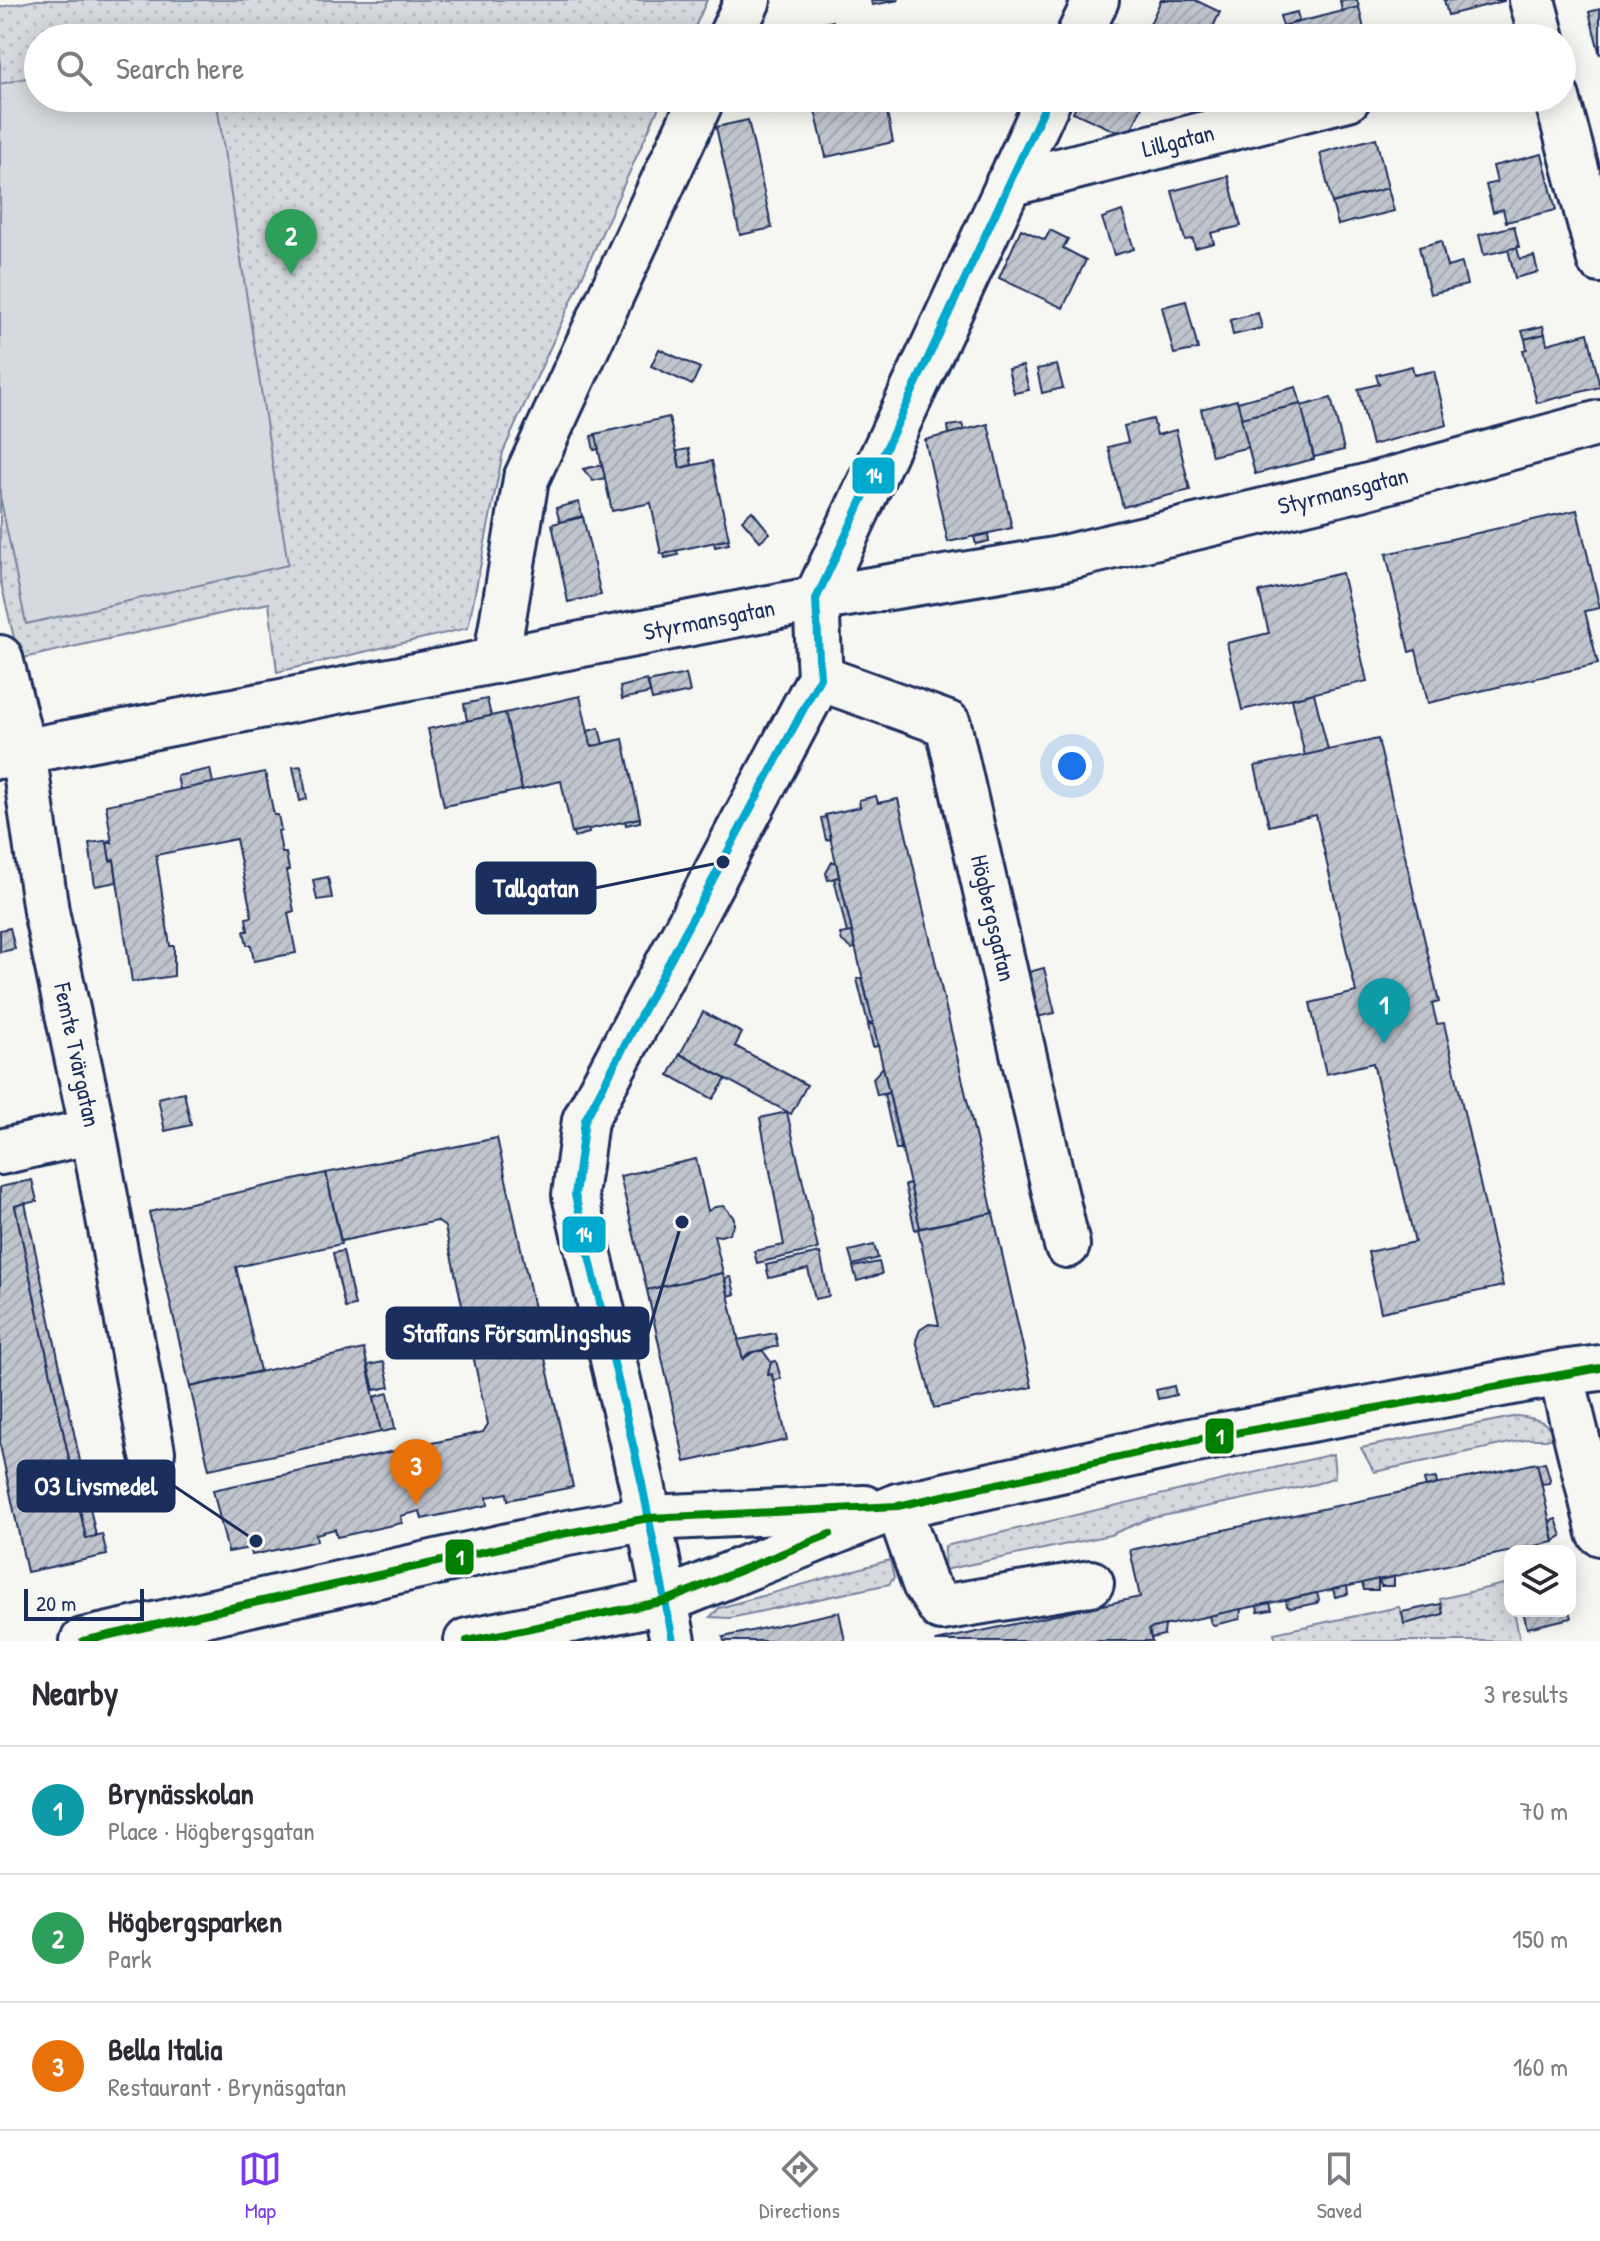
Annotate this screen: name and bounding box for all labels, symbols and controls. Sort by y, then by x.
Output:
search box [24,24,1576,112]
icon: search [52,46,96,90]
text: Search here [116,48,244,88]
street label: Lillgatan [1138,116,1217,164]
pin: 2 [265,209,317,275]
line badge: 14 [851,456,896,495]
street label: Styrmansgatan [1274,458,1411,522]
text: 14 [866,460,882,490]
street label: Styrmansgatan [640,591,777,647]
your location [1052,746,1092,786]
street label: Högbergsgatan [964,851,1024,984]
callout: Tallgatan [477,863,595,913]
text: Tallgatan [492,870,579,906]
pin: 1 [1358,978,1410,1044]
street label: Femte Tvärgatan [47,979,109,1130]
line badge: 14 [561,1215,607,1254]
text: 14 [576,1219,592,1249]
callout: Staffans Församlingshus [387,1308,648,1358]
text: Staffans Församlingshus [403,1315,631,1351]
line badge: 1 [1204,1417,1235,1455]
text: 1 [1216,1421,1224,1451]
pin: 3 [390,1439,442,1505]
callout: O3 Livsmedel [18,1461,174,1511]
text: O3 Livsmedel [34,1468,159,1503]
line badge: 1 [444,1538,475,1576]
text: 1 [456,1542,464,1572]
map controls [1504,1545,1576,1617]
button: layers [1504,1545,1576,1617]
scale bar [24,1585,144,1621]
text: 20 m [36,1588,76,1618]
text: Nearby [32,1670,118,1716]
text: 3 results [1484,1676,1568,1711]
text: Brynässkolan [108,1773,254,1813]
text: 1 [53,1793,63,1828]
text: 70 m [1520,1793,1568,1828]
text: Place · Högbergsgatan [108,1813,315,1848]
text: Högbergsparken [108,1901,282,1941]
text: 2 [52,1921,64,1956]
text: 150 m [1512,1921,1568,1956]
text: Park [108,1941,152,1976]
text: Bella Italia [108,2029,222,2069]
text: 3 [52,2049,64,2084]
text: 160 m [1513,2049,1568,2084]
text: Restaurant · Brynäsgatan [108,2069,347,2104]
tab: Map [238,2147,282,2225]
tab: Directions [759,2147,840,2225]
tab: Saved [1317,2147,1362,2225]

